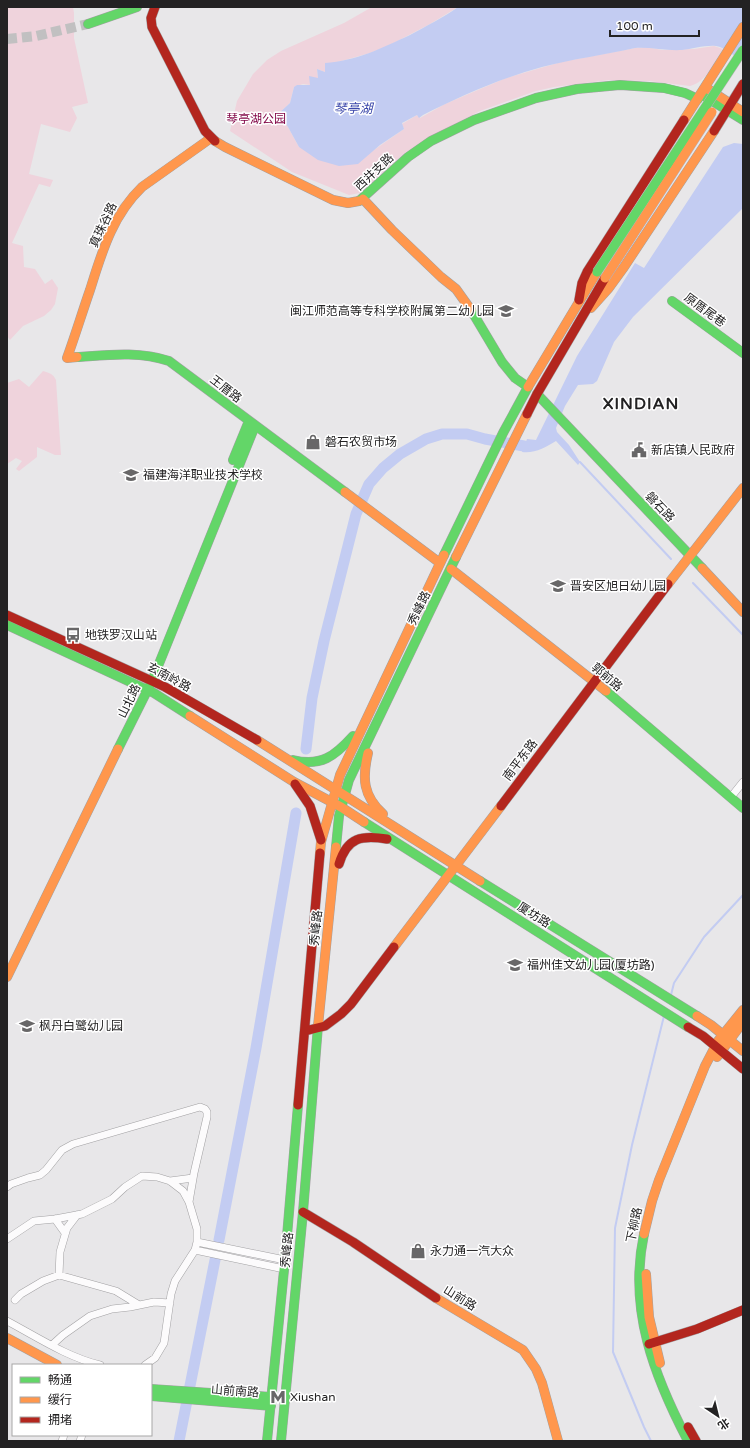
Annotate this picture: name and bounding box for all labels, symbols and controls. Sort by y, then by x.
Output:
scale bar [610,12,699,38]
text: 100 m [616,19,653,33]
water label: 琴亭湖 [333,101,374,117]
park label: 琴亭湖公园 [226,112,286,126]
street label: 西井支路 [352,151,396,193]
street label: 真珠谷路 [87,200,119,250]
street label: 原厝尾巷 [681,290,729,330]
school or university icon: 闽江师范高等专科学校附属第二幼儿园 [497,302,515,320]
place label: 闽江师范高等专科学校附属第二幼儿园 [290,304,494,318]
street label: 王厝路 [208,372,244,406]
district label: XINDIAN [603,394,679,414]
shop icon: 磐石农贸市场 [304,433,322,451]
place label: 磐石农贸市场 [325,435,397,449]
public building icon: 新店镇人民政府 [630,441,648,459]
place label: 新店镇人民政府 [651,443,735,457]
school or university icon: 福建海洋职业技术学校 [122,466,140,484]
place label: 福建海洋职业技术学校 [143,468,263,482]
street label: 磐石路 [642,489,678,525]
school or university icon: 晋安区旭日幼儿园 [549,577,567,595]
place label: 晋安区旭日幼儿园 [570,579,666,593]
street label: 秀峰路 [405,589,433,627]
bus stop icon: 地铁罗汉山站 [64,626,82,644]
place label: 地铁罗汉山站 [85,628,157,642]
street label: 玄南岭路 [145,660,193,694]
street label: 郭前路 [589,660,625,694]
street label: 山北路 [115,682,143,720]
street label: 南平东路 [500,737,540,783]
street label: 厦坊路 [515,900,553,930]
street label: 秀峰路 [307,909,325,947]
school or university icon: 福州佳文幼儿园(厦坊路) [506,956,524,974]
place label: 福州佳文幼儿园(厦坊路) [527,958,655,972]
school or university icon: 枫丹白鹭幼儿园 [18,1017,36,1035]
place label: 枫丹白鹭幼儿园 [39,1019,123,1033]
street label: 下柳路 [623,1206,645,1244]
street label: 秀峰路 [278,1231,296,1269]
shop icon: 永力通一汽大众 [409,1242,427,1260]
place label: 永力通一汽大众 [430,1244,514,1258]
street label: 山前路 [441,1283,479,1313]
legend [12,1364,152,1436]
text: 畅通 [48,1373,72,1387]
street label: 山前南路 [211,1382,259,1400]
metro station icon: Xiushan [269,1388,287,1406]
place label: Xiushan [290,1390,335,1404]
text: 缓行 [48,1393,72,1407]
north arrow [698,1396,738,1436]
text: 拥堵 [48,1413,72,1427]
text: 北 [715,1415,732,1432]

